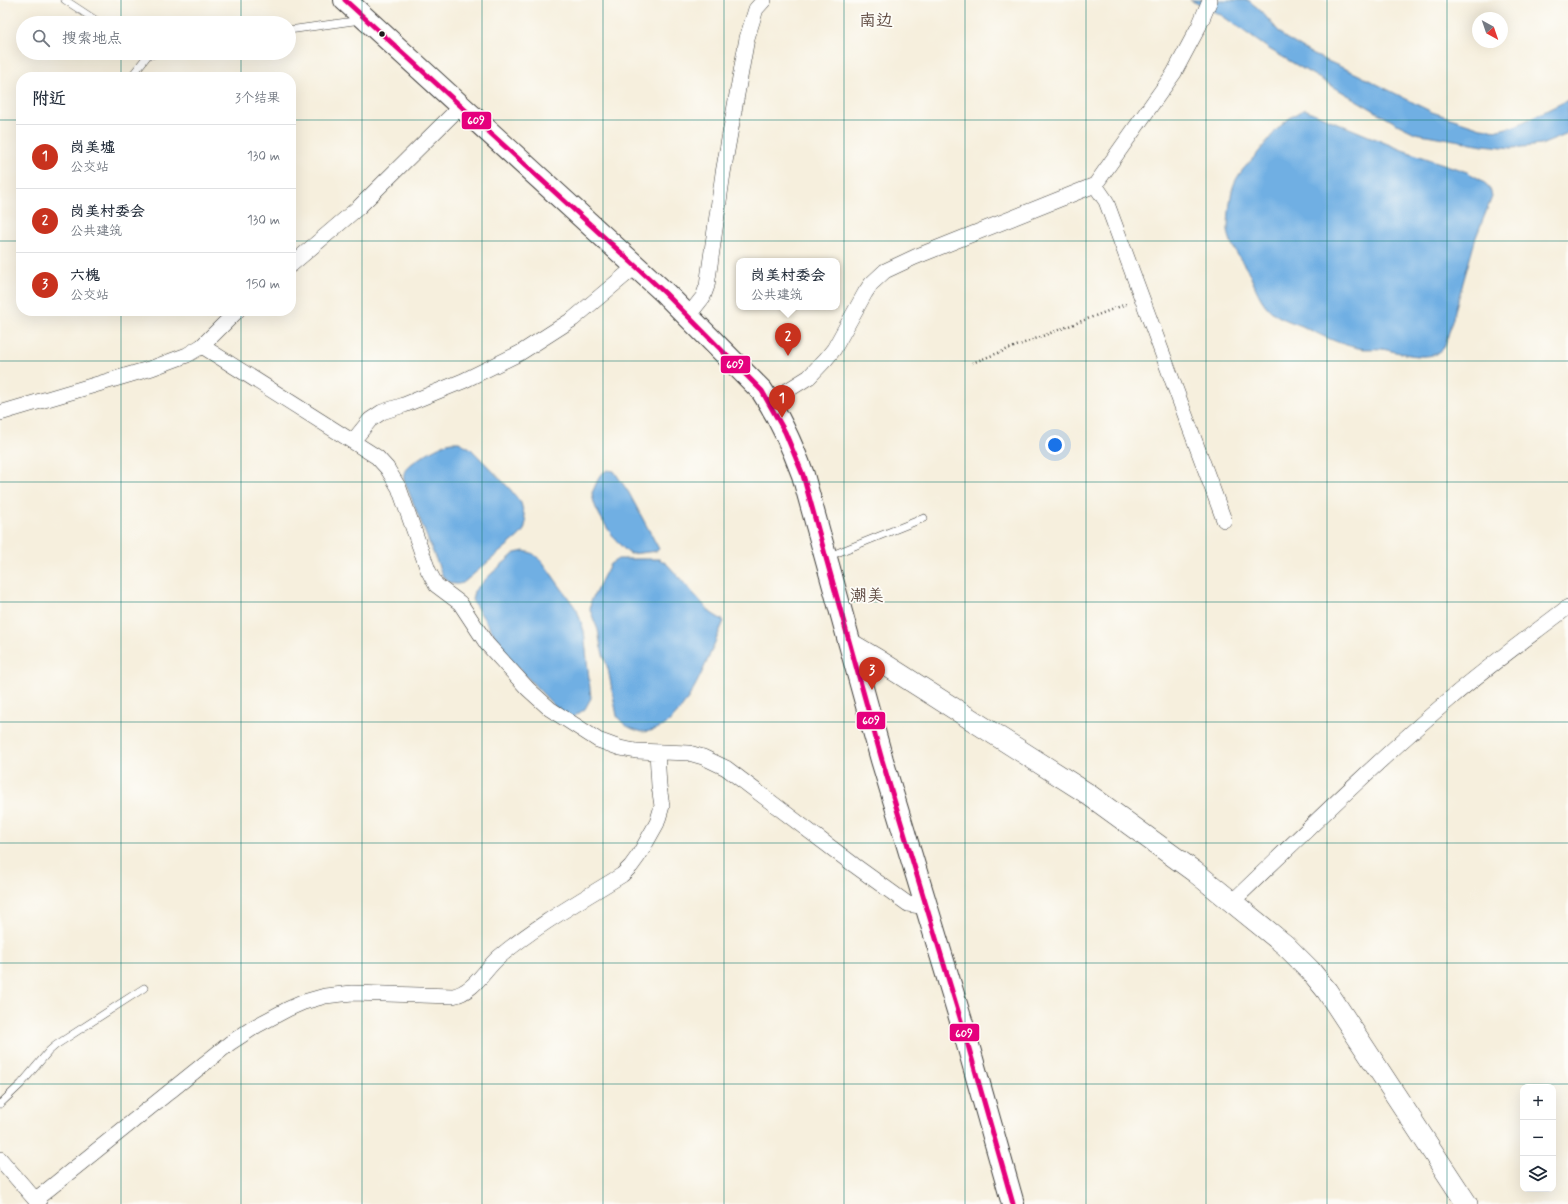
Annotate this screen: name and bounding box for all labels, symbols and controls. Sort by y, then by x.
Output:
district label: 南边 [859,10,893,32]
north arrow [1472,12,1508,48]
search box [16,16,296,60]
icon: search [30,27,52,49]
text: 搜索地点 [62,29,122,49]
unlabelled marker [377,29,387,39]
text: 附近 [32,88,66,110]
text: 3个结果 [235,90,280,107]
line badge: 609 [461,111,492,130]
text: 609 [467,114,485,128]
text: 岗美墟 [70,138,115,158]
text: 1 [42,148,48,165]
text: 130 m [247,148,280,165]
text: 公交站 [70,159,109,176]
text: 岗美村委会 [70,202,145,222]
text: 2 [42,212,48,229]
text: 130 m [247,212,280,229]
text: 公共建筑 [70,223,122,240]
popup [736,258,840,310]
text: 六槐 [70,266,100,286]
text: 岗美村委会 [750,266,826,286]
text: 3 [42,276,48,293]
text: 150 m [246,276,280,293]
text: 公交站 [70,287,109,304]
text: 公共建筑 [750,287,803,304]
pin: 2 [775,323,801,356]
line badge: 609 [720,355,751,374]
text: 609 [726,358,744,372]
pin: 1 [769,385,795,418]
your location [1045,435,1065,455]
district label: 潮美 [850,585,884,607]
pin: 3 [859,657,885,690]
line badge: 609 [856,711,886,730]
text: 609 [862,714,880,728]
line badge: 609 [949,1023,980,1042]
text: 609 [955,1027,973,1041]
map controls [1520,1084,1556,1192]
button: + [1520,1084,1556,1120]
button: − [1520,1120,1556,1156]
button: layers [1520,1156,1556,1192]

